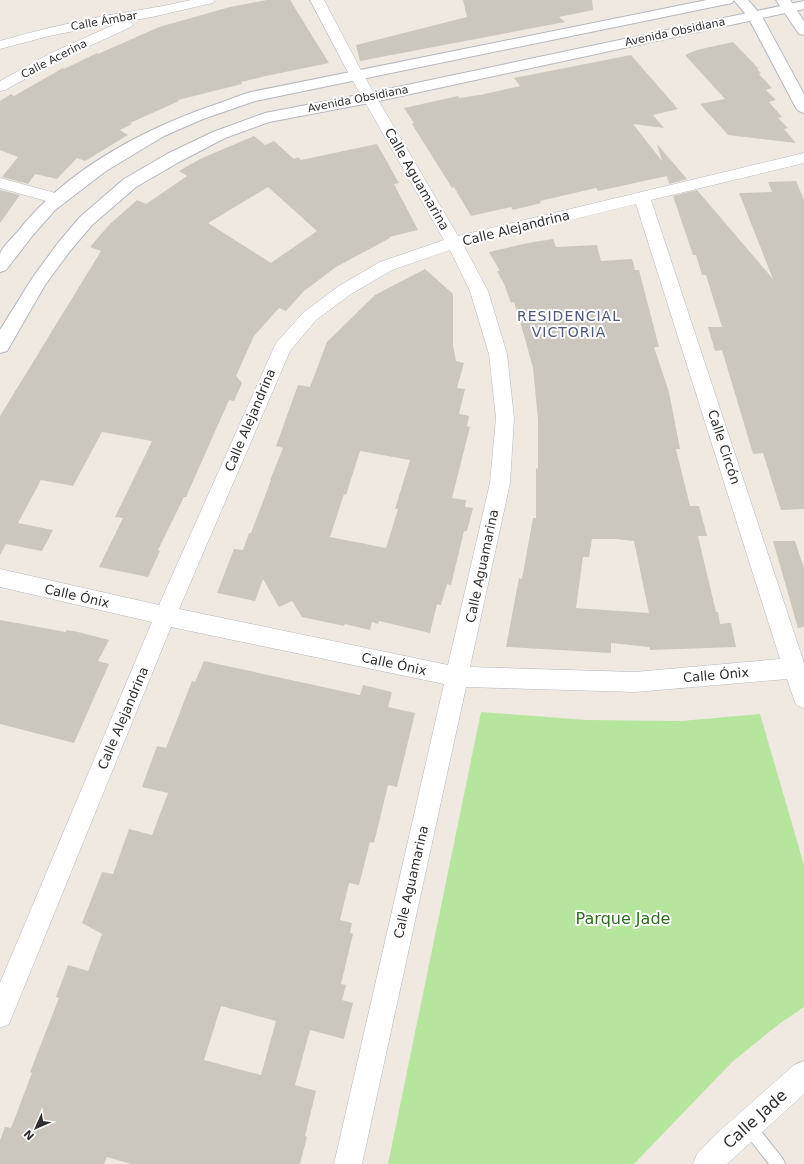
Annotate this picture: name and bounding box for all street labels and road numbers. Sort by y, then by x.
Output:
street label: Calle Ámbar [70,9,139,33]
street label: Avenida Obsidiana [624,15,726,49]
street label: Calle Acerina [19,37,89,81]
street label: Avenida Obsidiana [307,83,409,115]
street label: Calle Aguamarina [382,125,452,233]
street label: Calle Alejandrina [461,207,571,249]
street label: Calle Alejandrina [222,366,278,474]
street label: Calle Circón [705,408,743,486]
street label: Calle Aguamarina [463,508,501,624]
street label: Calle Ónix [43,581,111,611]
street label: Calle Ónix [360,650,428,678]
street label: Calle Alejandrina [95,664,151,772]
street label: Calle Ónix [682,665,750,685]
street label: Calle Aguamarina [391,824,431,940]
street label: Calle Jade [719,1085,791,1153]

